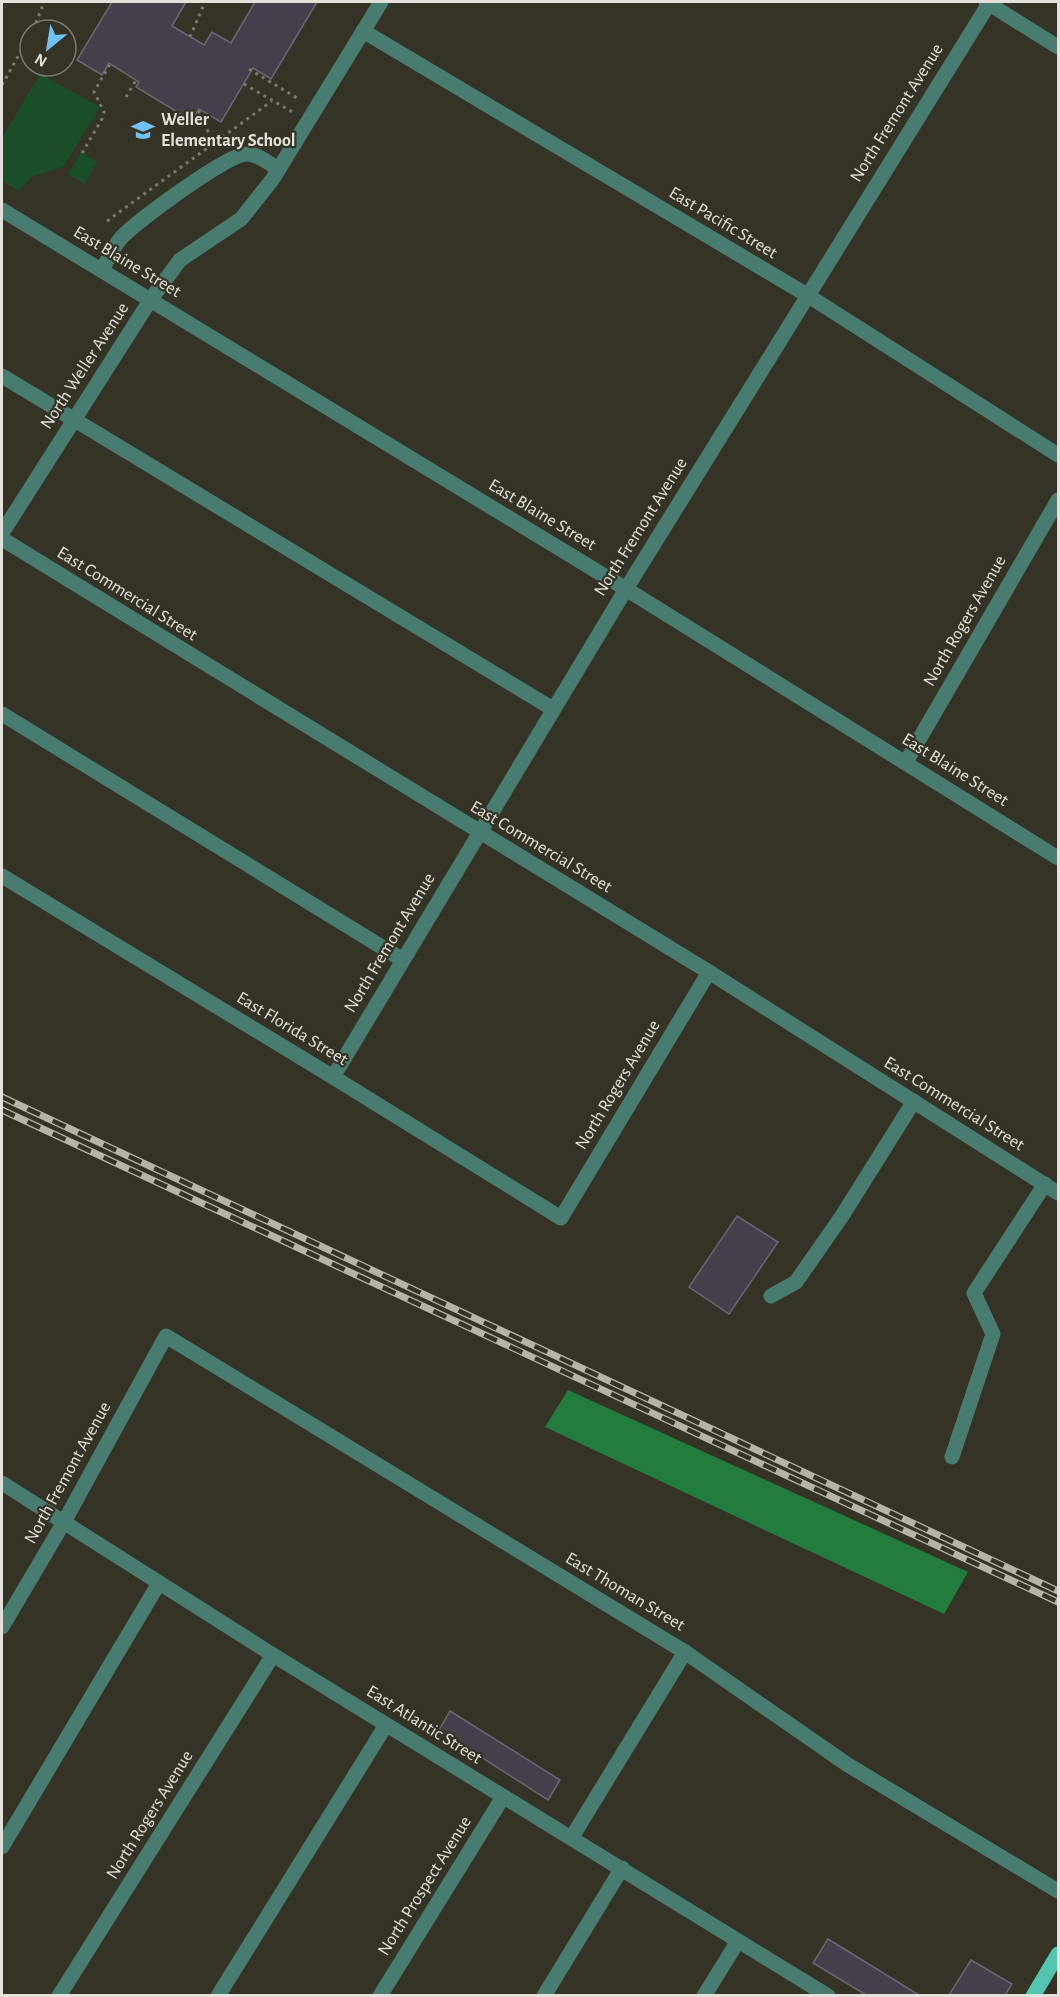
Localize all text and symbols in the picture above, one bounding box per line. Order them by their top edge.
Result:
north arrow [18,18,78,78]
street label: North Fremont Avenue [847,41,947,185]
text: N [32,50,50,70]
place label: Weller Elementary School [161,111,296,150]
school or university icon: Weller Elementary School [130,117,156,143]
street label: East Pacific Street [666,184,780,262]
street label: East Blaine Street [70,223,184,301]
street label: North Weller Avenue [38,300,132,432]
street label: North Fremont Avenue [591,455,691,599]
street label: East Blaine Street [485,476,599,554]
street label: East Commercial Street [54,544,201,645]
street label: North Rogers Avenue [920,553,1010,689]
street label: East Blaine Street [899,730,1012,810]
street label: East Commercial Street [467,798,615,897]
street label: North Fremont Avenue [341,870,439,1016]
street label: East Florida Street [233,989,351,1069]
street label: North Rogers Avenue [572,1017,664,1153]
street label: East Commercial Street [881,1054,1028,1155]
street label: North Fremont Avenue [22,1399,114,1547]
street label: East Thoman Street [562,1549,688,1635]
street label: East Atlantic Street [363,1682,485,1768]
street label: North Rogers Avenue [103,1748,197,1882]
street label: North Prospect Avenue [375,1813,475,1959]

